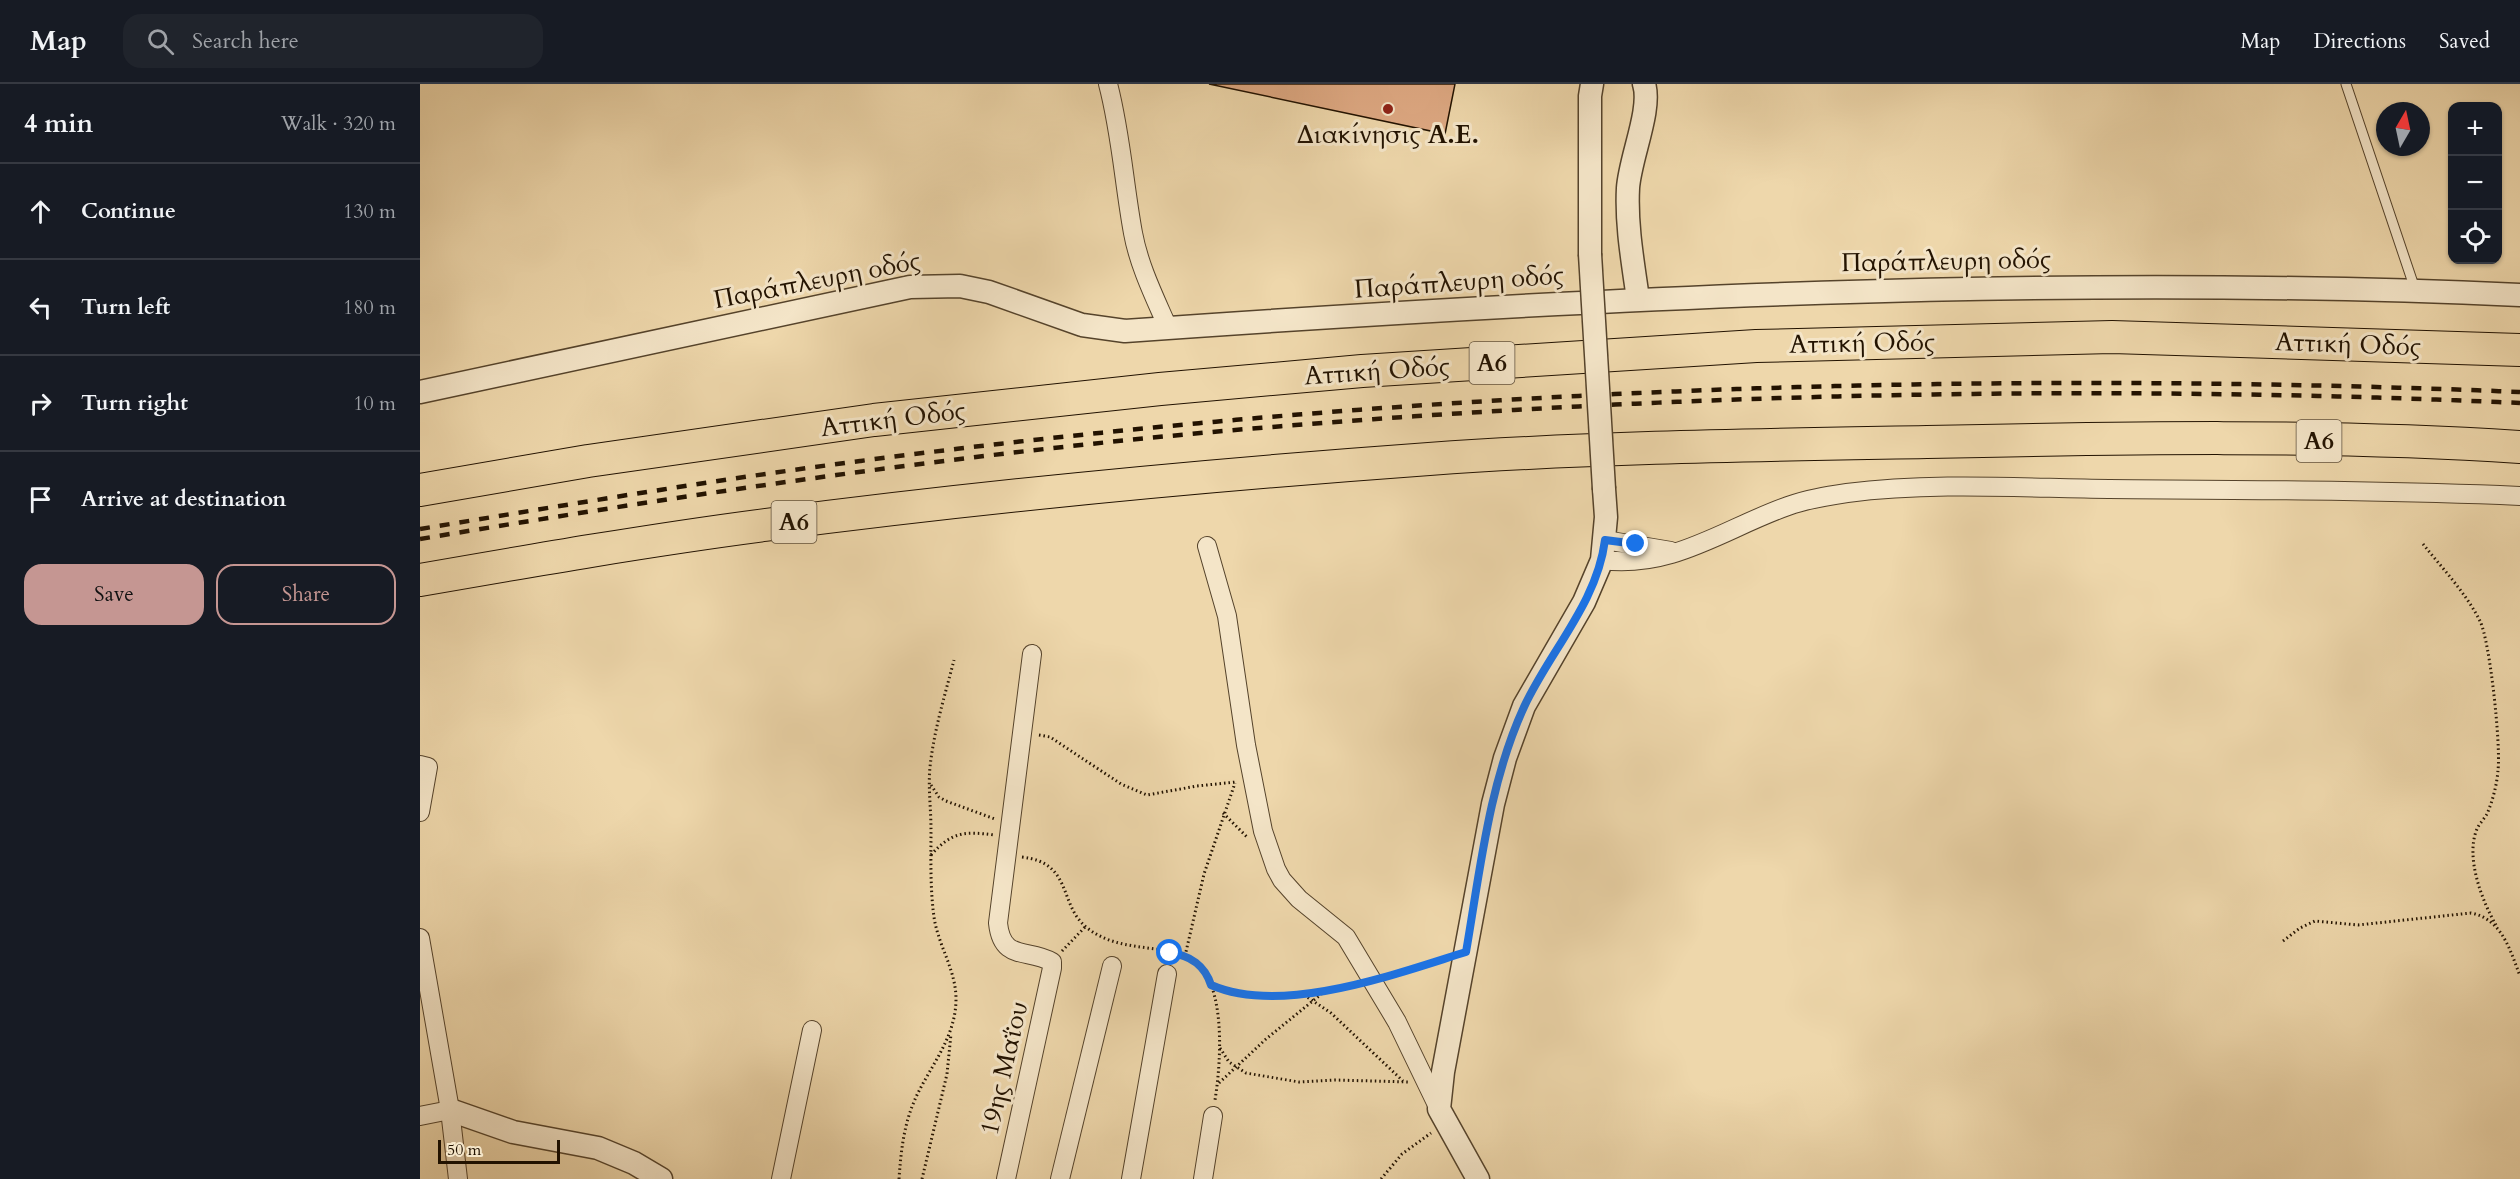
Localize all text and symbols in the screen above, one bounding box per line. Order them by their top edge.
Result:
search box [123,14,543,68]
text: Map [30,22,87,60]
icon: search [144,25,177,58]
text: Search here [192,26,299,56]
text: Map [2240,27,2280,56]
text: Directions [2313,27,2406,56]
text: Saved [2439,27,2490,56]
marker: Διακίνησις Α.Ε. [1381,102,1395,116]
north arrow [2376,102,2430,156]
map controls [2448,102,2502,264]
button: + [2448,102,2502,156]
text: 4 min [24,106,93,141]
text: Walk · 320 m [281,110,396,137]
place label: Διακίνησις Α.Ε. [1297,117,1479,152]
button: − [2448,156,2502,210]
icon: ahead [24,195,57,228]
text: Continue [81,196,176,226]
text: 130 m [343,198,396,225]
button: locate [2448,210,2502,264]
street label: Παράπλευρη οδός [1841,242,2051,280]
street label: Παράπλευρη οδός [711,243,923,317]
street label: Παράπλευρη οδός [1353,257,1565,307]
icon: left [24,291,57,324]
text: Turn left [81,292,170,322]
text: 180 m [343,294,396,321]
street label: Αττική Οδός [1789,324,1935,362]
street label: Αττική Οδός [2275,324,2421,364]
road number: Α6 [1470,342,1514,384]
street label: Αττική Οδός [1303,348,1451,394]
icon: right [24,387,57,420]
text: Turn right [81,388,188,418]
text: 10 m [353,390,396,417]
street label: Αττική Οδός [818,393,968,445]
road number: Α6 [2296,420,2342,462]
icon: arrive [24,483,57,516]
text: Arrive at destination [81,484,286,514]
road number: Α6 [772,501,817,543]
route end [1622,530,1648,556]
button: Save [24,564,204,625]
button: Share [216,564,396,625]
route start [1156,939,1182,965]
street label: 19ης Μαΐου [972,998,1036,1138]
scale bar [438,1137,560,1164]
text: 50 m [447,1139,481,1161]

